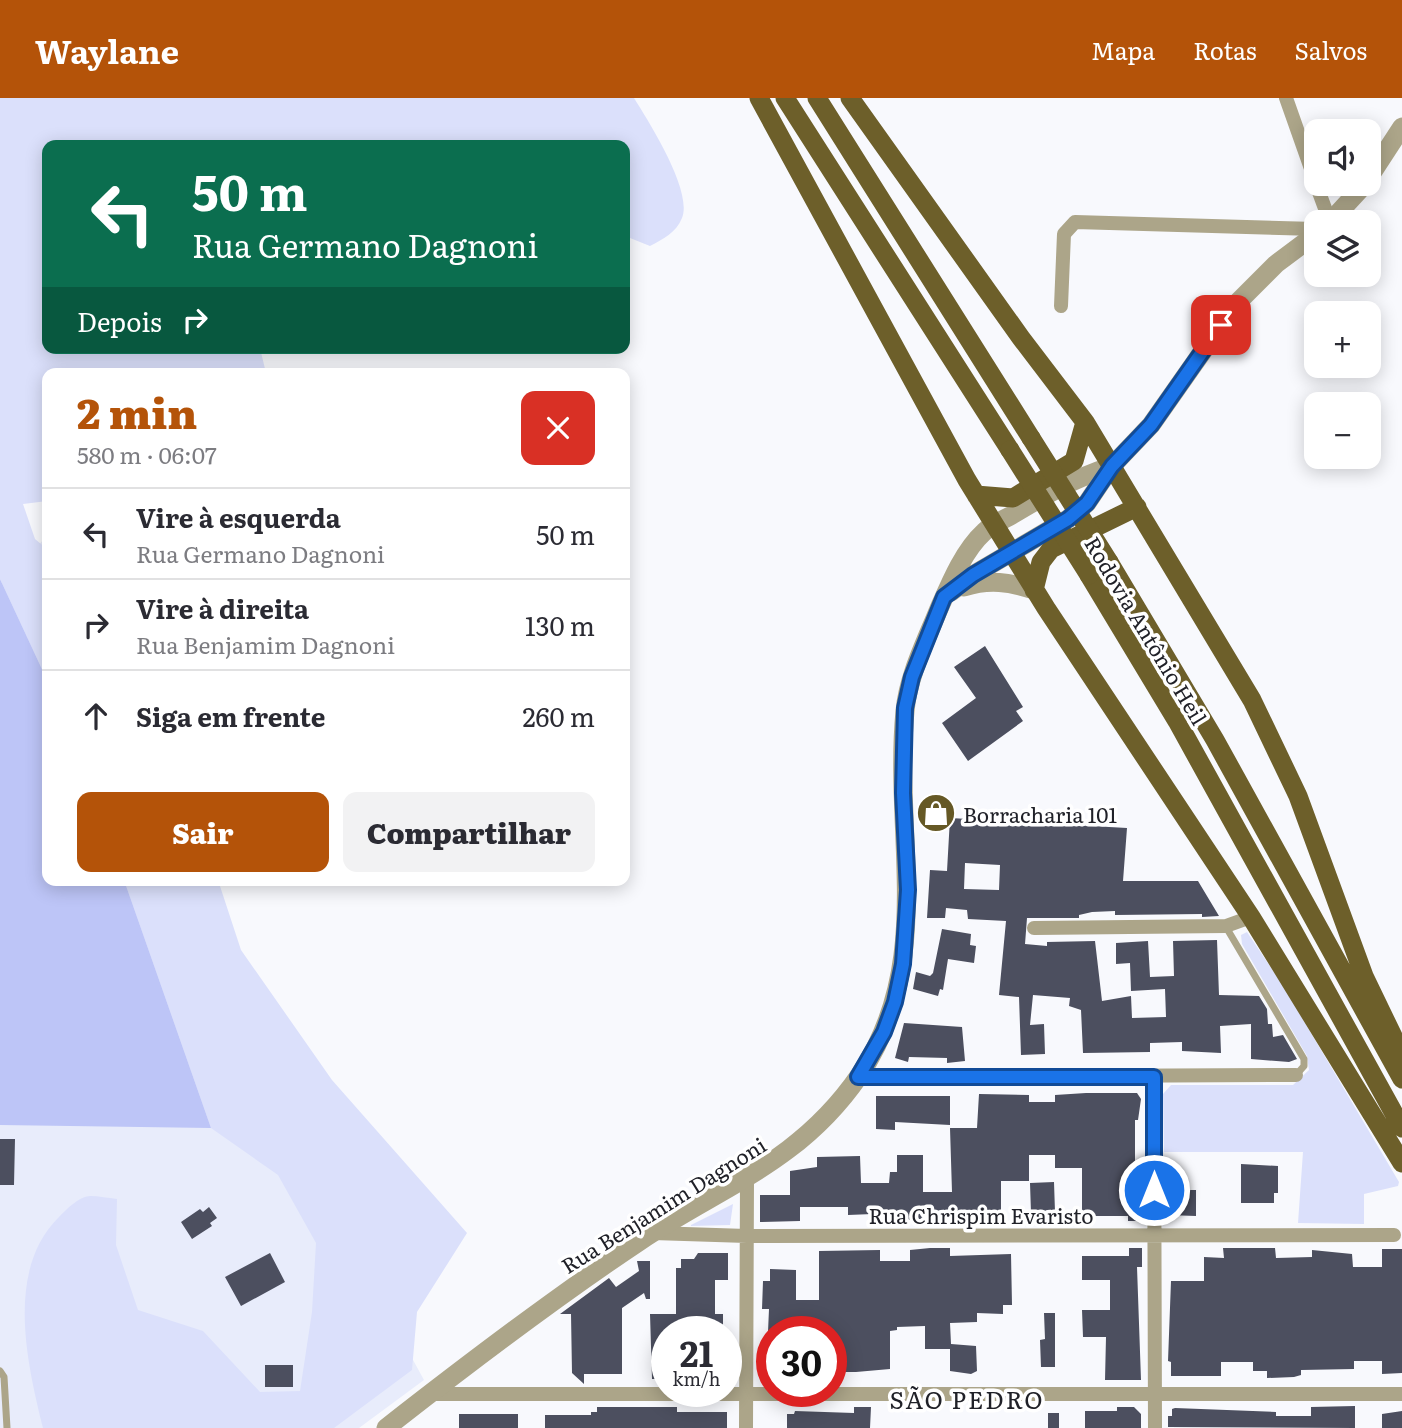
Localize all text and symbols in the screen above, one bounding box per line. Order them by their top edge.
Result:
text: Waylane [35,25,179,74]
text: Mapa [1091,32,1155,67]
text: Rotas [1193,32,1257,67]
text: Salvos [1295,32,1367,67]
map controls [1304,119,1381,469]
button: sound [1304,119,1381,196]
text: 50 m [192,153,308,226]
icon: left [77,168,168,259]
button: layers [1304,210,1381,287]
text: Rua Germano Dagnoni [192,220,538,268]
pin [1191,295,1251,355]
text: Depois [77,301,162,340]
icon: right [176,301,214,339]
button: + [1304,301,1381,378]
icon: arrive [1202,306,1240,344]
text: 2 min [77,380,197,442]
button: close [521,391,595,465]
button: − [1304,392,1381,469]
text: 580 m · 06:07 [77,437,217,471]
text: Vire à esquerda [136,497,341,536]
text: 50 m [536,514,595,553]
icon: left [77,515,115,553]
street label: Rodovia Antônio Heil [1078,530,1216,730]
text: Rua Germano Dagnoni [136,536,385,570]
text: Vire à direita [136,588,309,627]
text: 130 m [525,605,595,644]
icon: right [77,606,115,644]
text: Rua Benjamim Dagnoni [136,627,395,661]
text: Siga em frente [136,696,325,735]
text: 260 m [522,696,595,735]
icon: ahead [77,697,115,735]
button: Sair [77,792,329,872]
button: Compartilhar [343,792,595,872]
shop icon: Borracharia 101 [915,792,957,834]
place label: Borracharia 101 [963,798,1117,829]
street label: Rua Benjamim Dagnoni [555,1128,771,1280]
position arrow [1117,1153,1191,1227]
street label: Rua Chrispim Evaristo [868,1199,1094,1230]
speed limit sign: 30 [756,1316,847,1407]
text: 21 [680,1326,713,1378]
text: km/h [673,1365,720,1392]
district label: SÃO PEDRO [890,1381,1044,1416]

